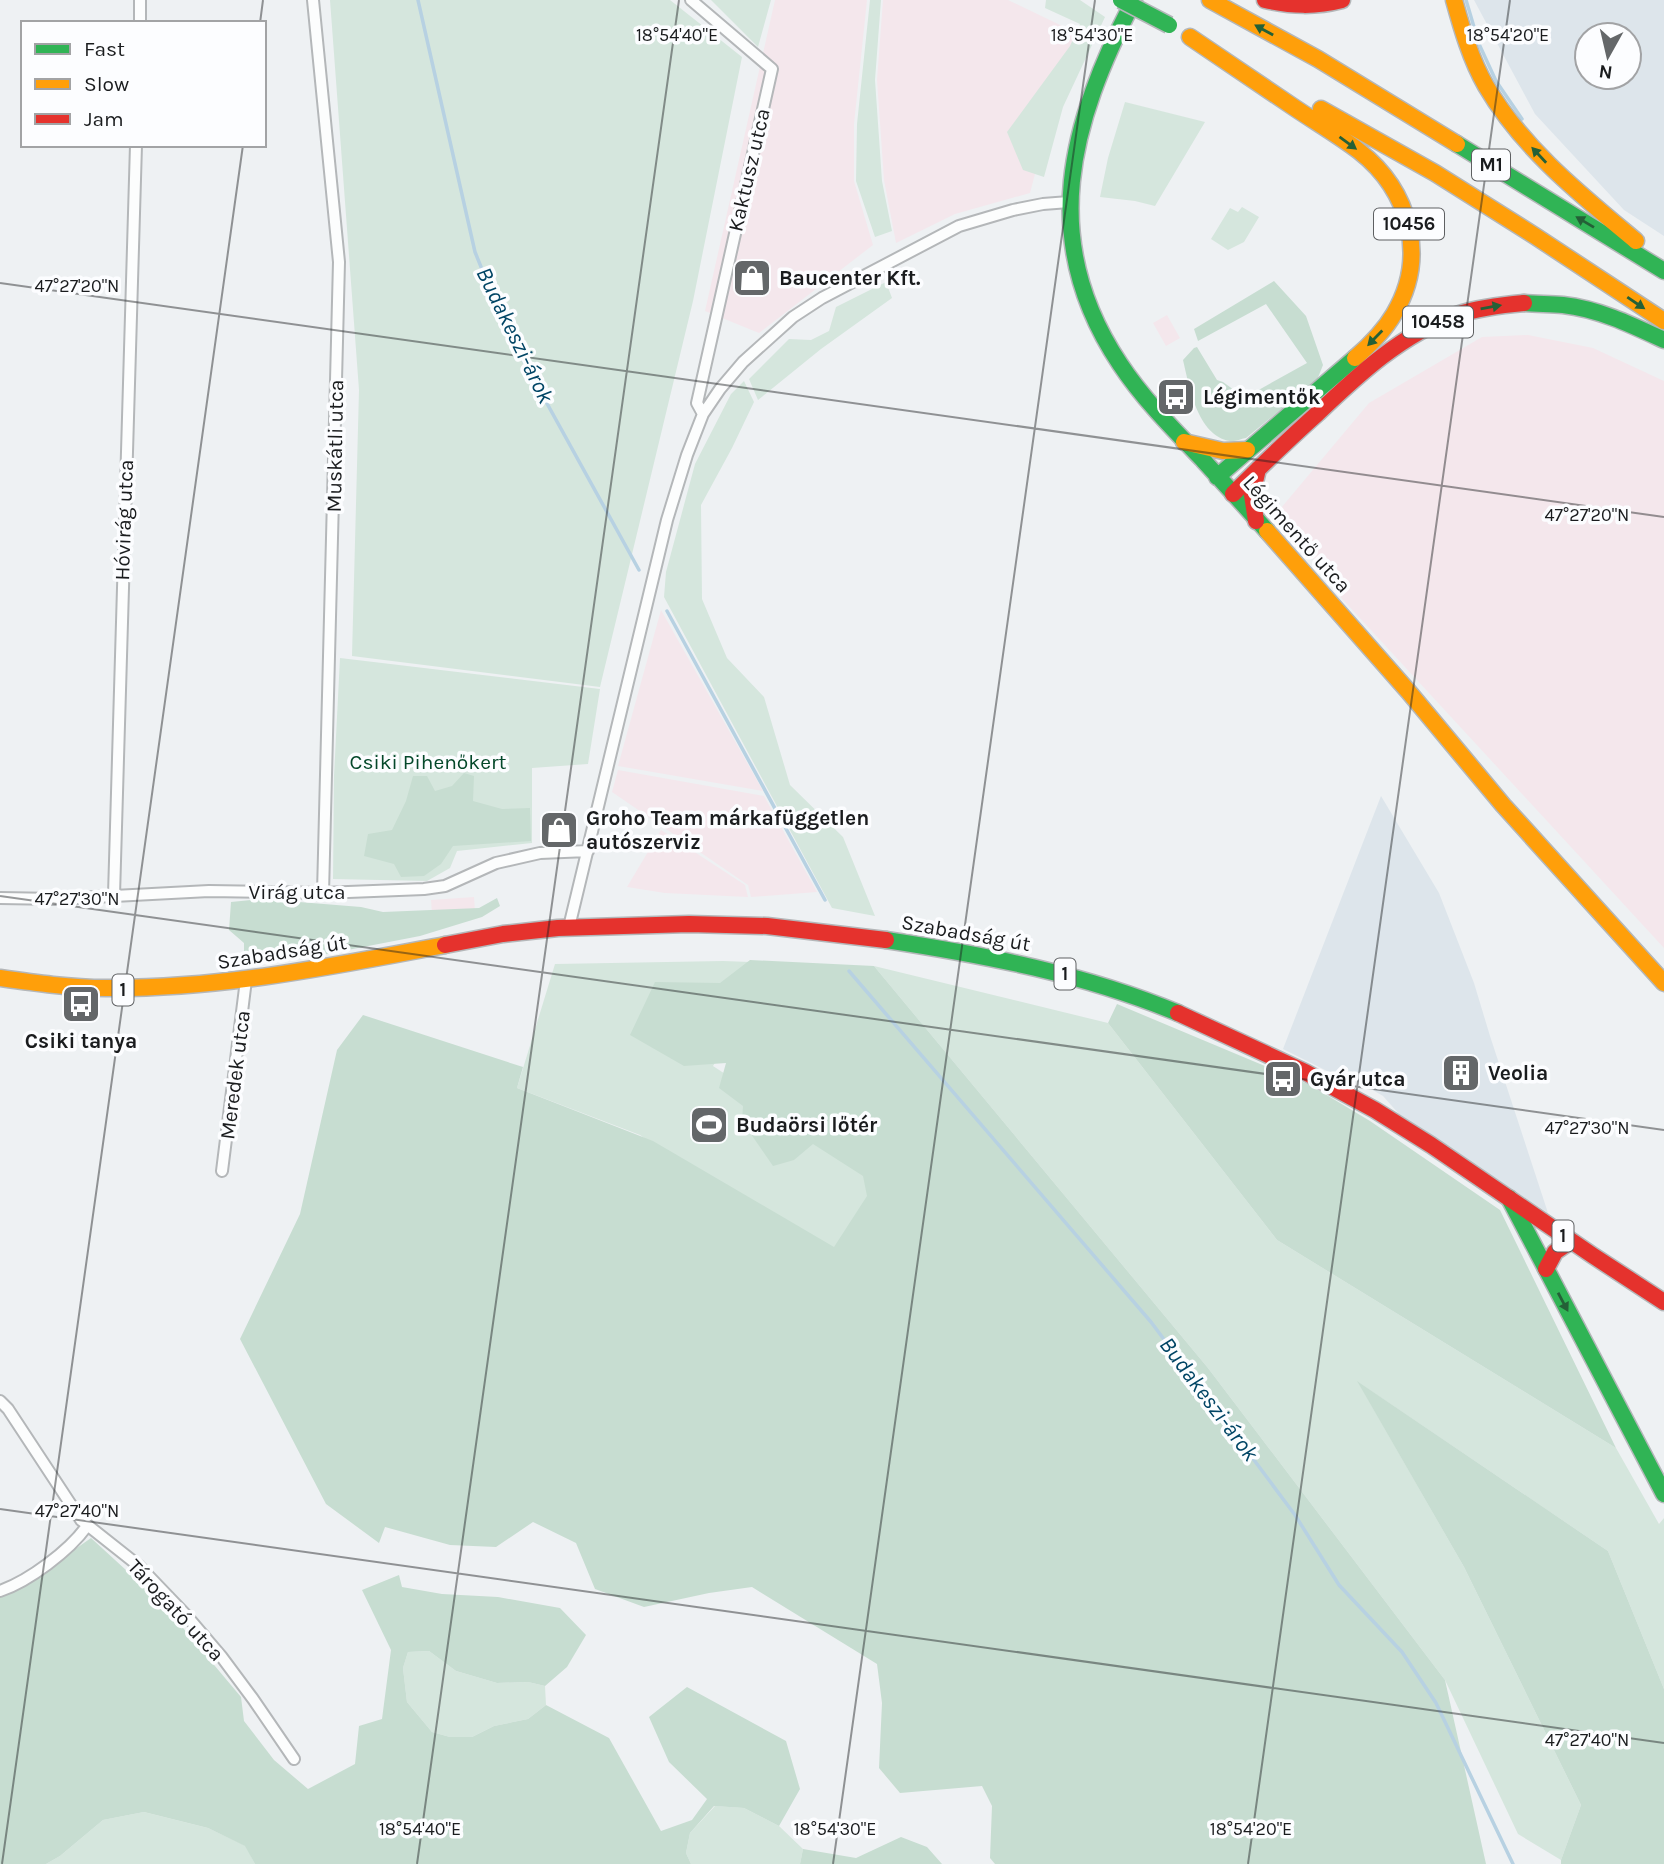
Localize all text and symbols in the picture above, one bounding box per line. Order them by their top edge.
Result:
legend [21,21,266,147]
north arrow [1573,21,1643,91]
text: 18°54'40"E [636,24,718,46]
text: 18°54'30"E [1051,24,1133,46]
one-way arrow [1254,24,1273,36]
text: 18°54'20"E [1467,24,1549,46]
text: Fast [84,37,125,61]
text: N [1597,60,1614,84]
text: Slow [84,72,129,96]
street label: Kaktusz utca [723,106,775,234]
text: Jam [84,107,124,131]
one-way arrow [1339,136,1357,150]
one-way arrow [1532,147,1548,164]
road number: M1 [1472,150,1510,181]
road number: 10456 [1374,208,1444,240]
one-way arrow [1575,216,1594,229]
shop icon: Baucenter Kft. [731,257,773,299]
water label: Budakeszi-árok [470,262,560,408]
place label: Baucenter Kft. [779,266,921,290]
text: 47°27'20"N [35,275,119,297]
one-way arrow [1627,296,1646,309]
one-way arrow [1480,301,1502,312]
road number: 10458 [1403,306,1473,338]
one-way arrow [1367,329,1383,346]
bus stop icon: Légimentők [1155,376,1197,418]
street label: Muskátli utca [322,379,348,513]
place label: Légimentők [1203,385,1321,409]
street label: Hóvirág utca [110,459,138,581]
street label: Légimentő utca [1238,471,1356,597]
text: 47°27'20"N [1545,504,1629,526]
park label: Csiki Pihenőkert [350,750,507,774]
place label: Groho Team márkafüggetlen autószerviz [586,806,869,854]
shop icon: Groho Team márkafüggetlen autószerviz [538,809,580,851]
street label: Virág utca [248,880,346,904]
text: 47°27'30"N [34,888,120,910]
street label: Szabadság út [900,910,1033,956]
street label: Szabadság út [216,930,349,974]
road number: 1 [1054,958,1076,990]
road number: 1 [113,974,134,1006]
bus stop icon: Csiki tanya [60,983,102,1025]
street label: Meredek utca [215,1009,255,1141]
place label: Csiki tanya [25,1029,137,1053]
building icon: Veolia [1440,1052,1482,1094]
bus stop icon: Gyár utca [1262,1058,1304,1100]
place label: Veolia [1488,1061,1548,1085]
place label: Gyár utca [1310,1067,1406,1091]
sports icon: Budaörsi lőtér [688,1104,730,1146]
place label: Budaörsi lőtér [736,1113,878,1137]
text: 47°27'30"N [1544,1117,1630,1139]
road number: 1 [1552,1220,1574,1252]
one-way arrow [1557,1292,1568,1312]
water label: Budakeszi-árok [1154,1332,1265,1467]
text: 47°27'40"N [35,1500,119,1522]
street label: Tárogató utca [123,1554,229,1666]
text: 47°27'40"N [1545,1729,1629,1751]
text: 18°54'40"E [379,1818,461,1840]
text: 18°54'30"E [794,1818,876,1840]
text: 18°54'20"E [1210,1818,1292,1840]

